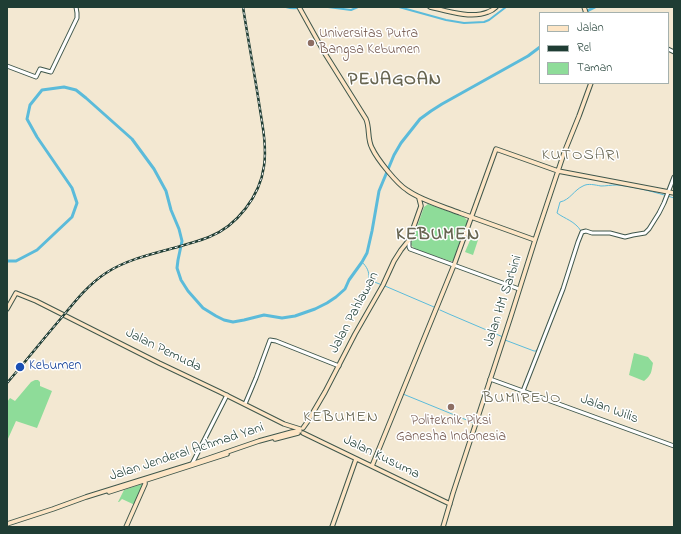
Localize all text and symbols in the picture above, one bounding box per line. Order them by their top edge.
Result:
legend [539,12,669,84]
text: Jalan [577,19,604,37]
place label: Universitas Putra Bangsa Kebumen [319,27,420,60]
marker: Universitas Putra Bangsa Kebumen [306,38,316,48]
text: Rel [577,39,591,57]
text: Taman [577,59,612,77]
district label: PEJAGOAN [348,70,442,92]
district label: KUTOSARI [542,146,620,166]
district label: KEBUMEN [396,225,480,247]
street label: Jalan HM Sarbini [481,253,527,349]
street label: Jalan Pahlawan [327,269,383,357]
street label: Jalan Pemuda [122,325,204,377]
place label: Kebumen [29,359,81,375]
marker: Kebumen [14,361,26,373]
district label: BUMIREJO [482,389,562,409]
street label: Jalan Wilis [578,392,640,428]
marker: Politeknik Piksi Ganesha Indonesia [446,402,456,412]
district label: KEBUMEN [303,408,379,428]
place label: Politeknik Piksi Ganesha Indonesia [396,414,506,446]
street label: Jalan Jenderal Achmad Yani [108,420,266,486]
street label: Jalan Kusuma [340,432,422,484]

